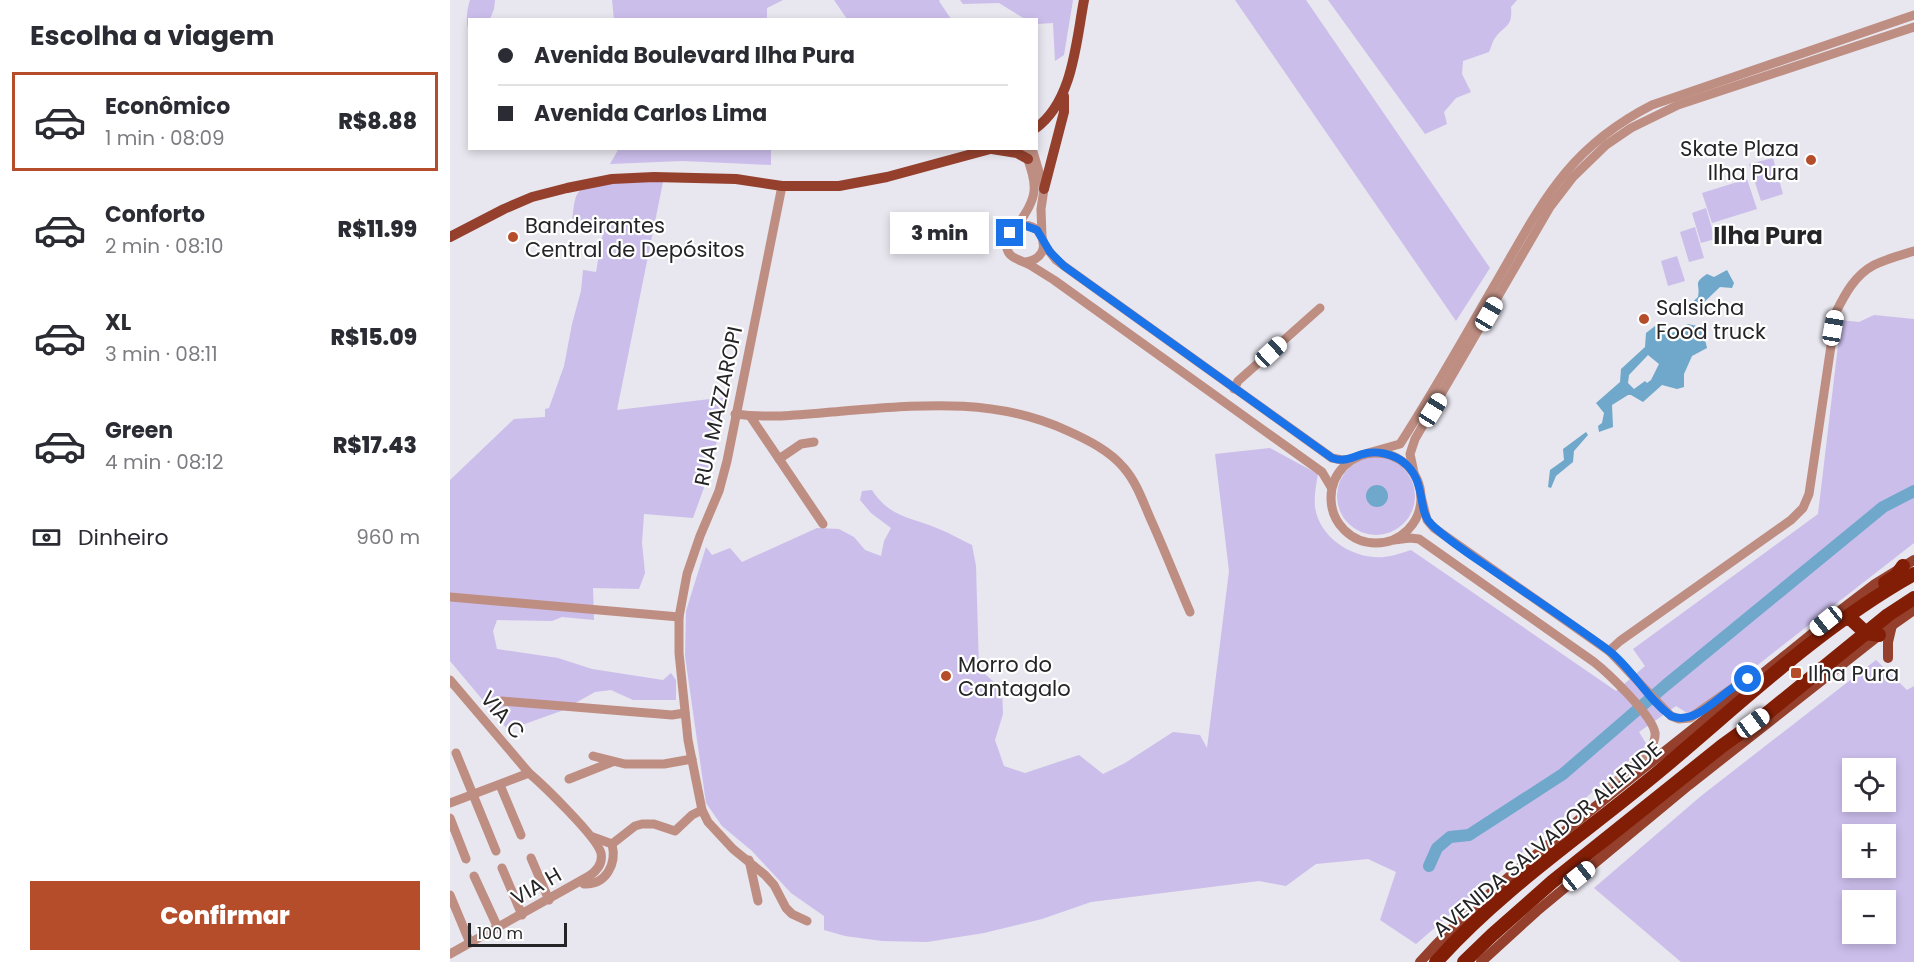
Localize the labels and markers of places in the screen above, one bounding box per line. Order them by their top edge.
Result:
place label: Skate Plaza Ilha Pura [1680,134,1799,187]
marker: Skate Plaza Ilha Pura [1804,153,1818,167]
place label: Bandeirantes Central de Depósitos [525,211,745,264]
marker: Bandeirantes Central de Depósitos [506,230,520,244]
place label: Salsicha Food truck [1656,293,1766,346]
marker: Salsicha Food truck [1637,312,1651,326]
place label: Morro do Cantagalo [958,650,1071,703]
place label: Ilha Pura [1808,659,1899,688]
marker: Ilha Pura [1789,666,1803,680]
marker: Morro do Cantagalo [939,669,953,683]

